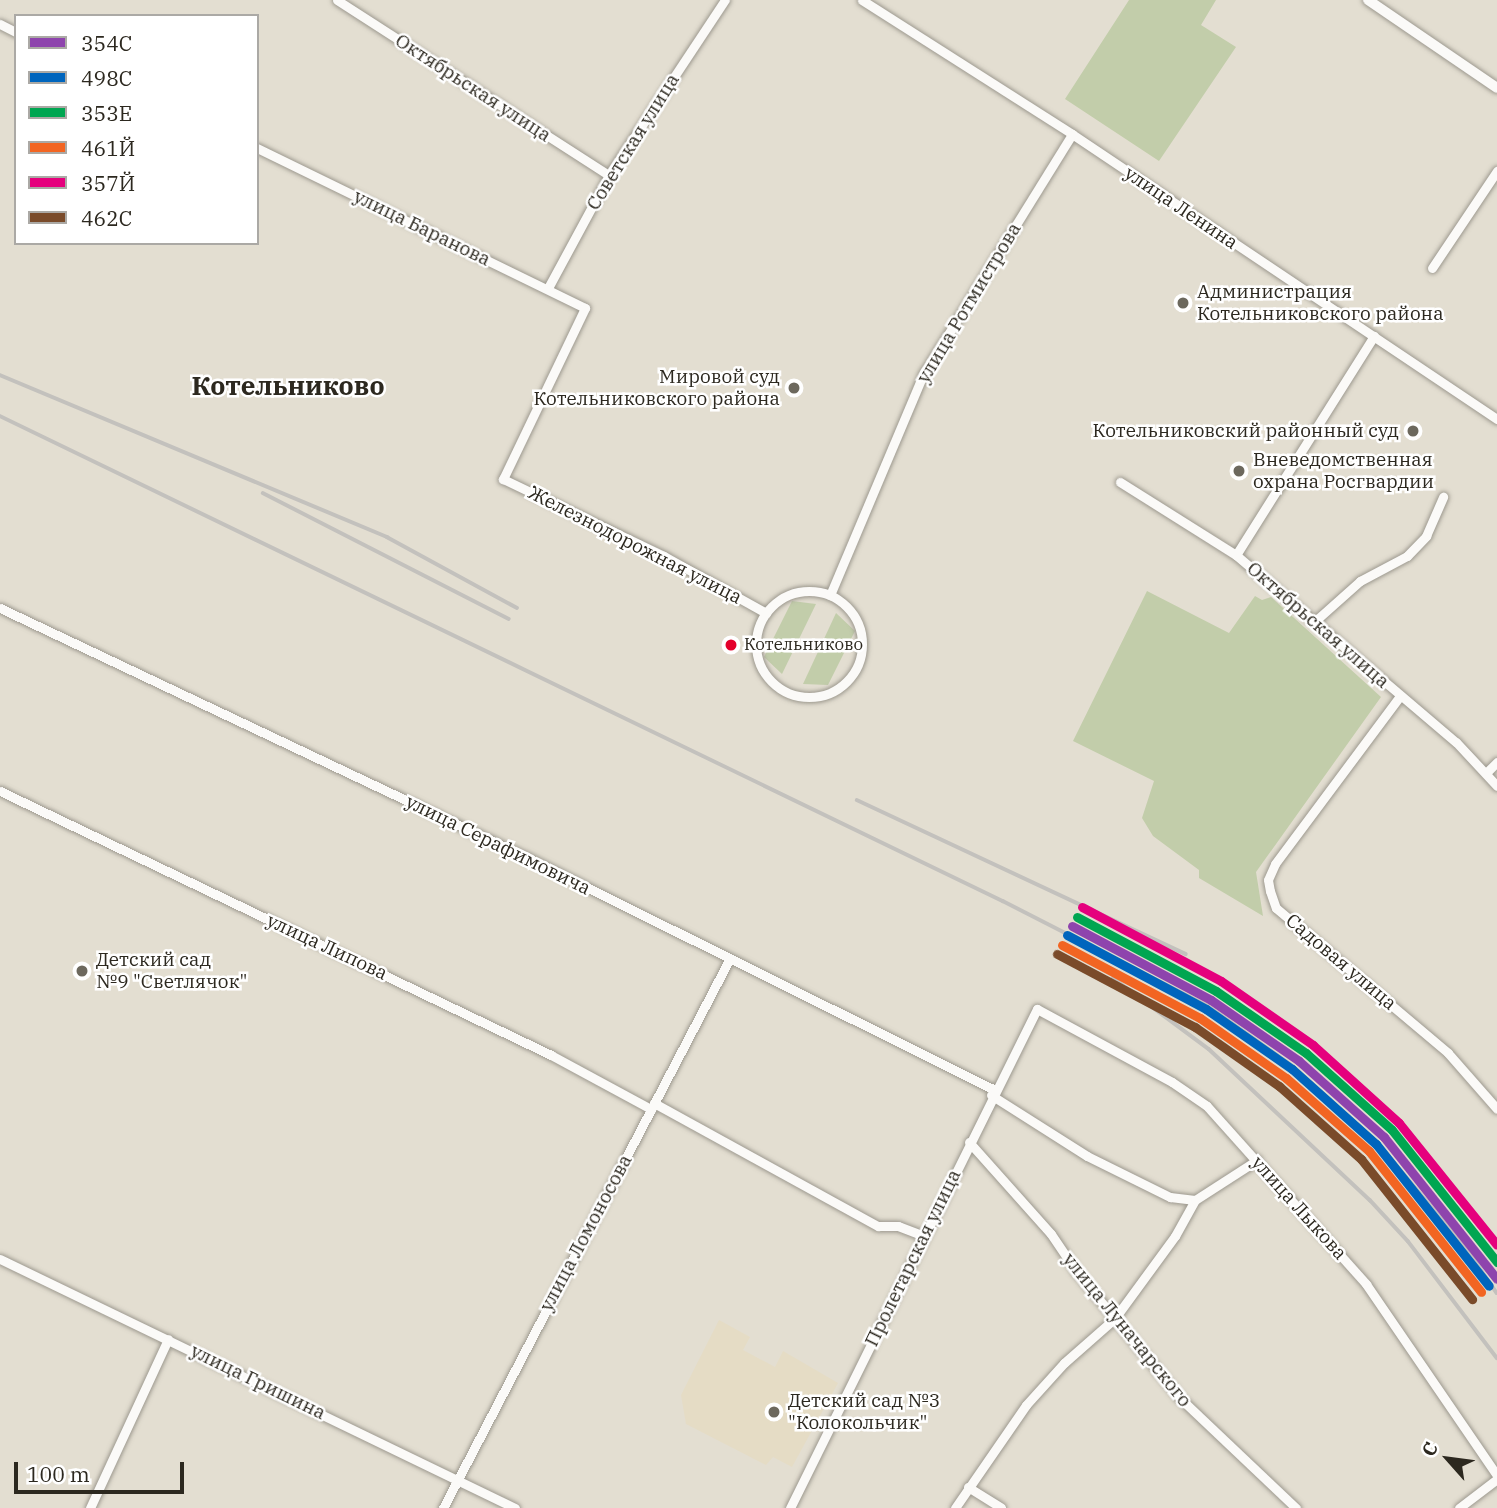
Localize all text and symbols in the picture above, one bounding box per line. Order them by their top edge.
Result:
legend [14,14,259,245]
text: 354С [81,29,132,57]
street label: Октябрьская улица [391,29,555,147]
text: 498С [81,64,132,92]
street label: Советская улица [582,70,684,214]
text: 353Е [81,99,132,127]
text: 461Й [81,134,135,162]
street label: улица Ленина [1120,162,1242,254]
text: 357Й [81,169,135,197]
street label: улица Баранова [350,185,494,271]
text: 462С [81,204,132,232]
street label: улица Ротмистрова [912,219,1026,387]
place label: Администрация Котельниковского района [1197,281,1444,325]
marker: Администрация Котельниковского района [1175,295,1191,311]
place label: Мировой суд Котельниковского района [533,366,780,410]
district label: Котельниково [191,370,385,402]
marker: Мировой суд Котельниковского района [786,380,802,396]
place label: Котельниковский районный суд [1093,420,1399,442]
marker: Котельниковский районный суд [1405,423,1421,439]
place label: Вневедомственная охрана Росгвардии [1253,449,1434,493]
marker: Вневедомственная охрана Росгвардии [1231,463,1247,479]
street label: Железнодорожная улица [524,481,746,609]
street label: Октябрьская улица [1242,557,1394,693]
place label: Котельниково [744,635,863,655]
marker: Котельниково [724,638,738,652]
street label: улица Серафимовича [402,790,594,900]
street label: улица Липова [263,909,391,985]
street label: Садовая улица [1281,909,1401,1015]
place label: Детский сад №9 "Светлячок" [96,949,247,993]
marker: Детский сад №9 "Светлячок" [74,963,90,979]
street label: улица Ломоносова [535,1151,637,1315]
street label: улица Лыкова [1247,1151,1351,1265]
street label: Пролетарская улица [860,1166,966,1350]
street label: улица Луначарского [1058,1248,1196,1412]
street label: улица Гришина [187,1339,329,1425]
place label: Детский сад №3 "Колокольчик" [788,1390,940,1434]
marker: Детский сад №3 "Колокольчик" [766,1404,782,1420]
north arrow [1413,1424,1483,1494]
text: С [1416,1438,1443,1460]
scale bar [18,1448,187,1492]
text: 100 m [27,1460,90,1488]

